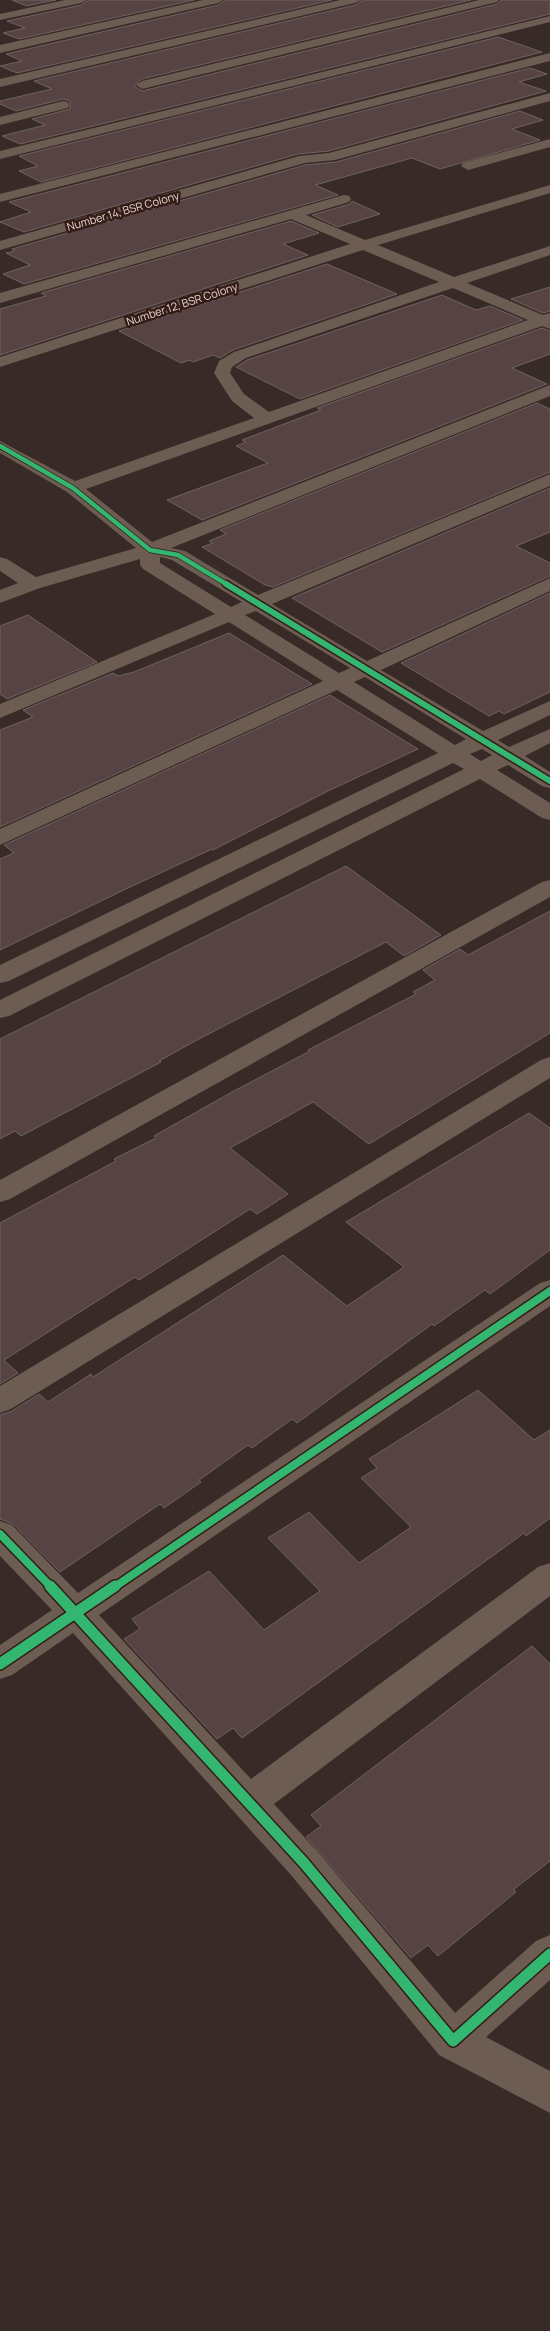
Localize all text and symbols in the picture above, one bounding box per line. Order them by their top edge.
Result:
street label: Number 14, BSR Colony [65,187,181,234]
street label: Number 12, BSR Colony [124,278,240,329]

